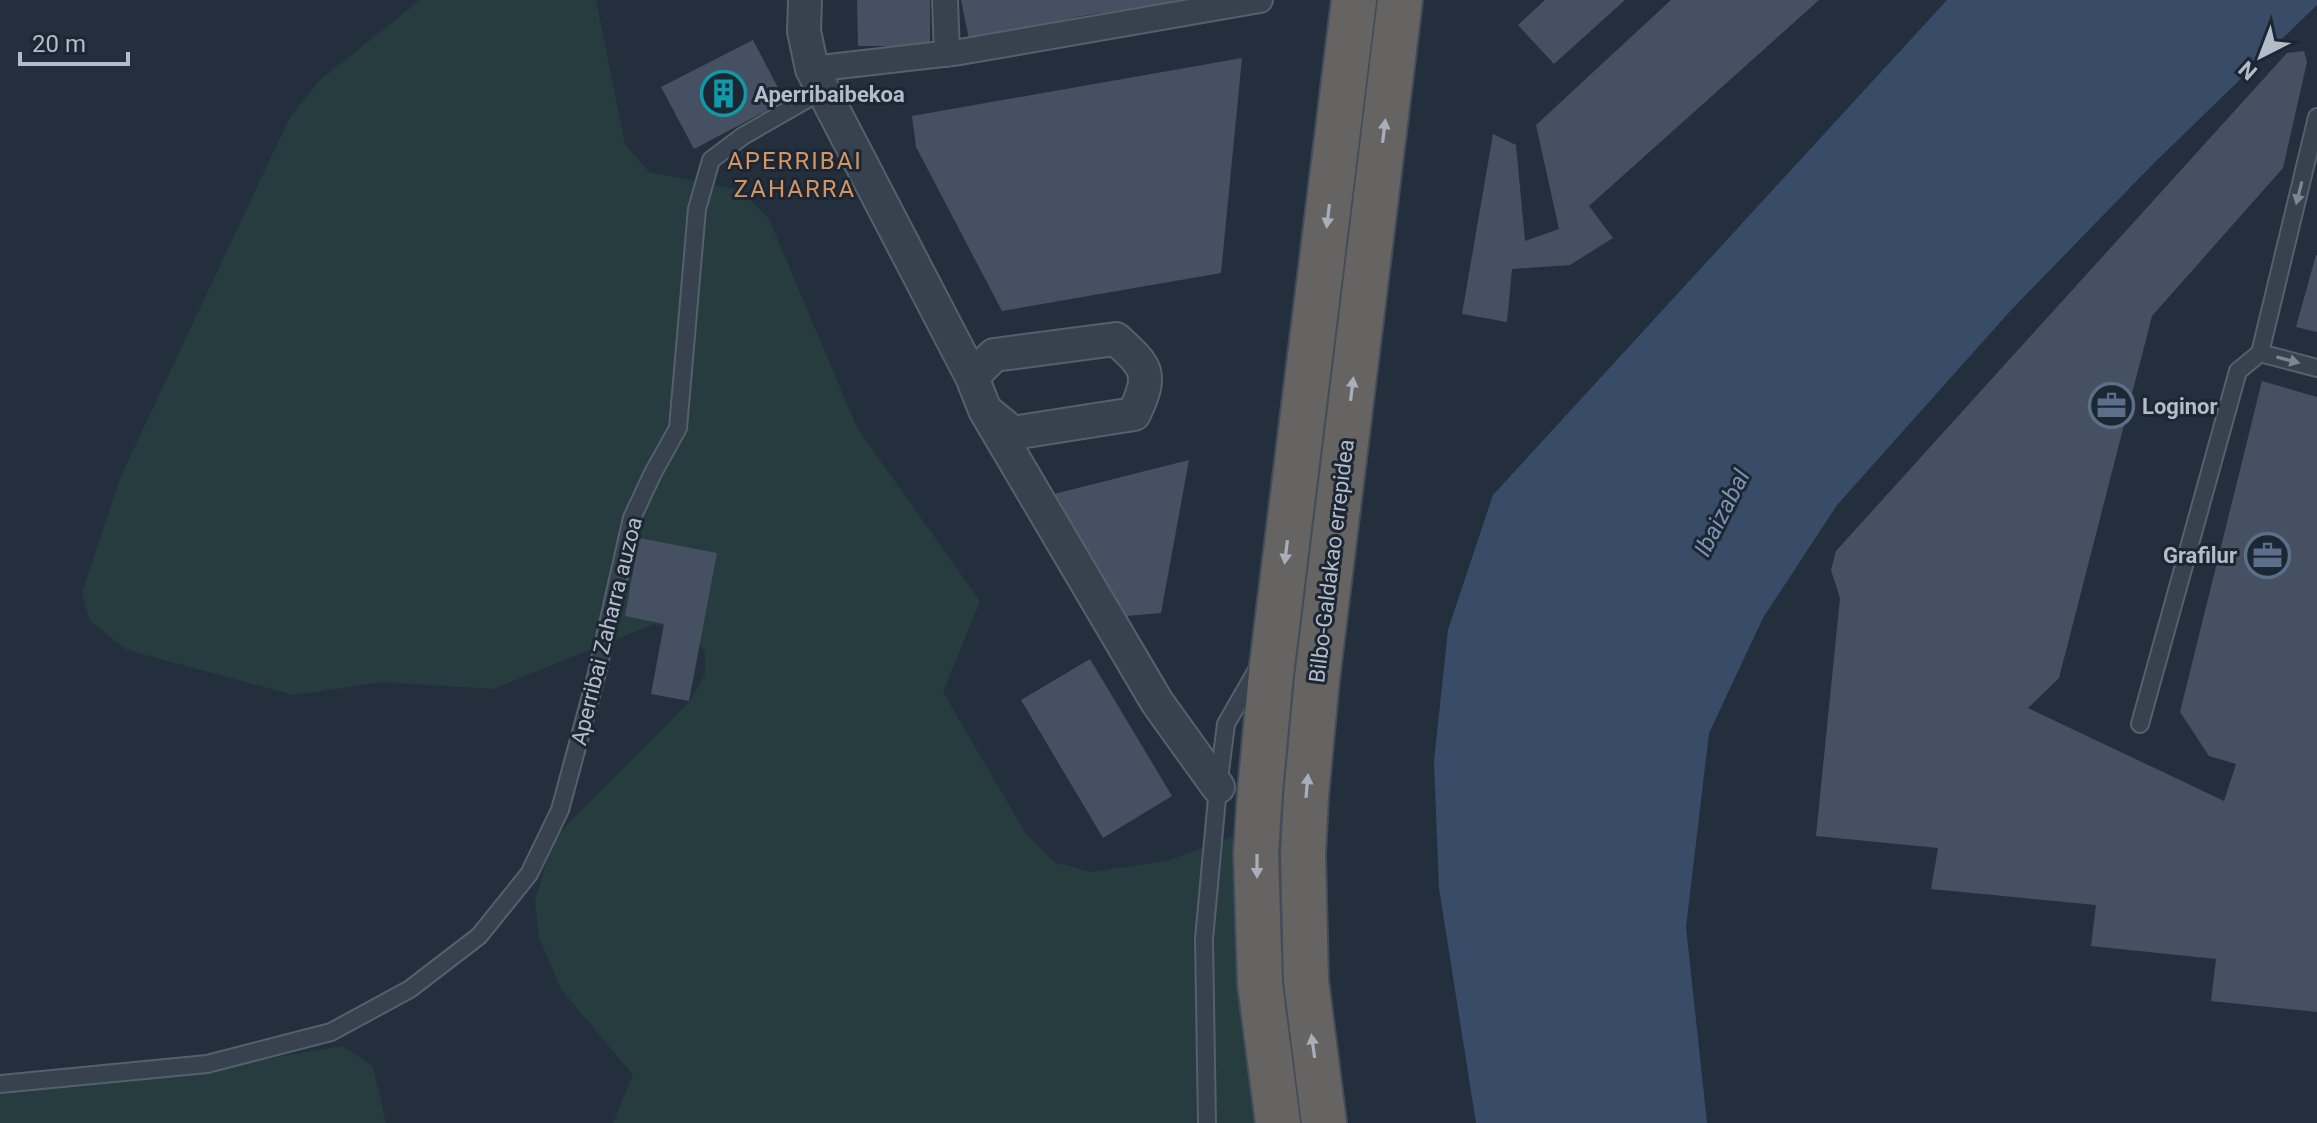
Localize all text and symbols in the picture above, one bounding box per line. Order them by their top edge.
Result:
scale bar [20,16,128,66]
north arrow [2221,16,2301,96]
text: 20 m [32,30,86,58]
text: N [2234,56,2262,85]
building icon: Aperribaibekoa [699,70,747,118]
place label: Aperribaibekoa [754,82,905,107]
one-way arrow [1378,118,1391,143]
district label: APERRIBAI ZAHARRA [727,147,863,203]
one-way arrow [2292,181,2304,206]
one-way arrow [1321,204,1334,229]
one-way arrow [2276,355,2301,367]
one-way arrow [1346,376,1359,401]
office icon: Loginor [2087,382,2135,430]
place label: Loginor [2142,394,2218,419]
street label: Bilbo-Galdakao errepidea [1304,438,1359,684]
water label: Ibaizabal [1688,465,1756,561]
street label: Aperribai Zaharra auzoa [566,514,647,748]
office icon: Grafilur [2244,531,2292,579]
one-way arrow [1279,540,1292,565]
place label: Grafilur [2163,543,2237,568]
one-way arrow [1301,773,1314,798]
one-way arrow [1251,854,1263,879]
one-way arrow [1306,1033,1319,1058]

